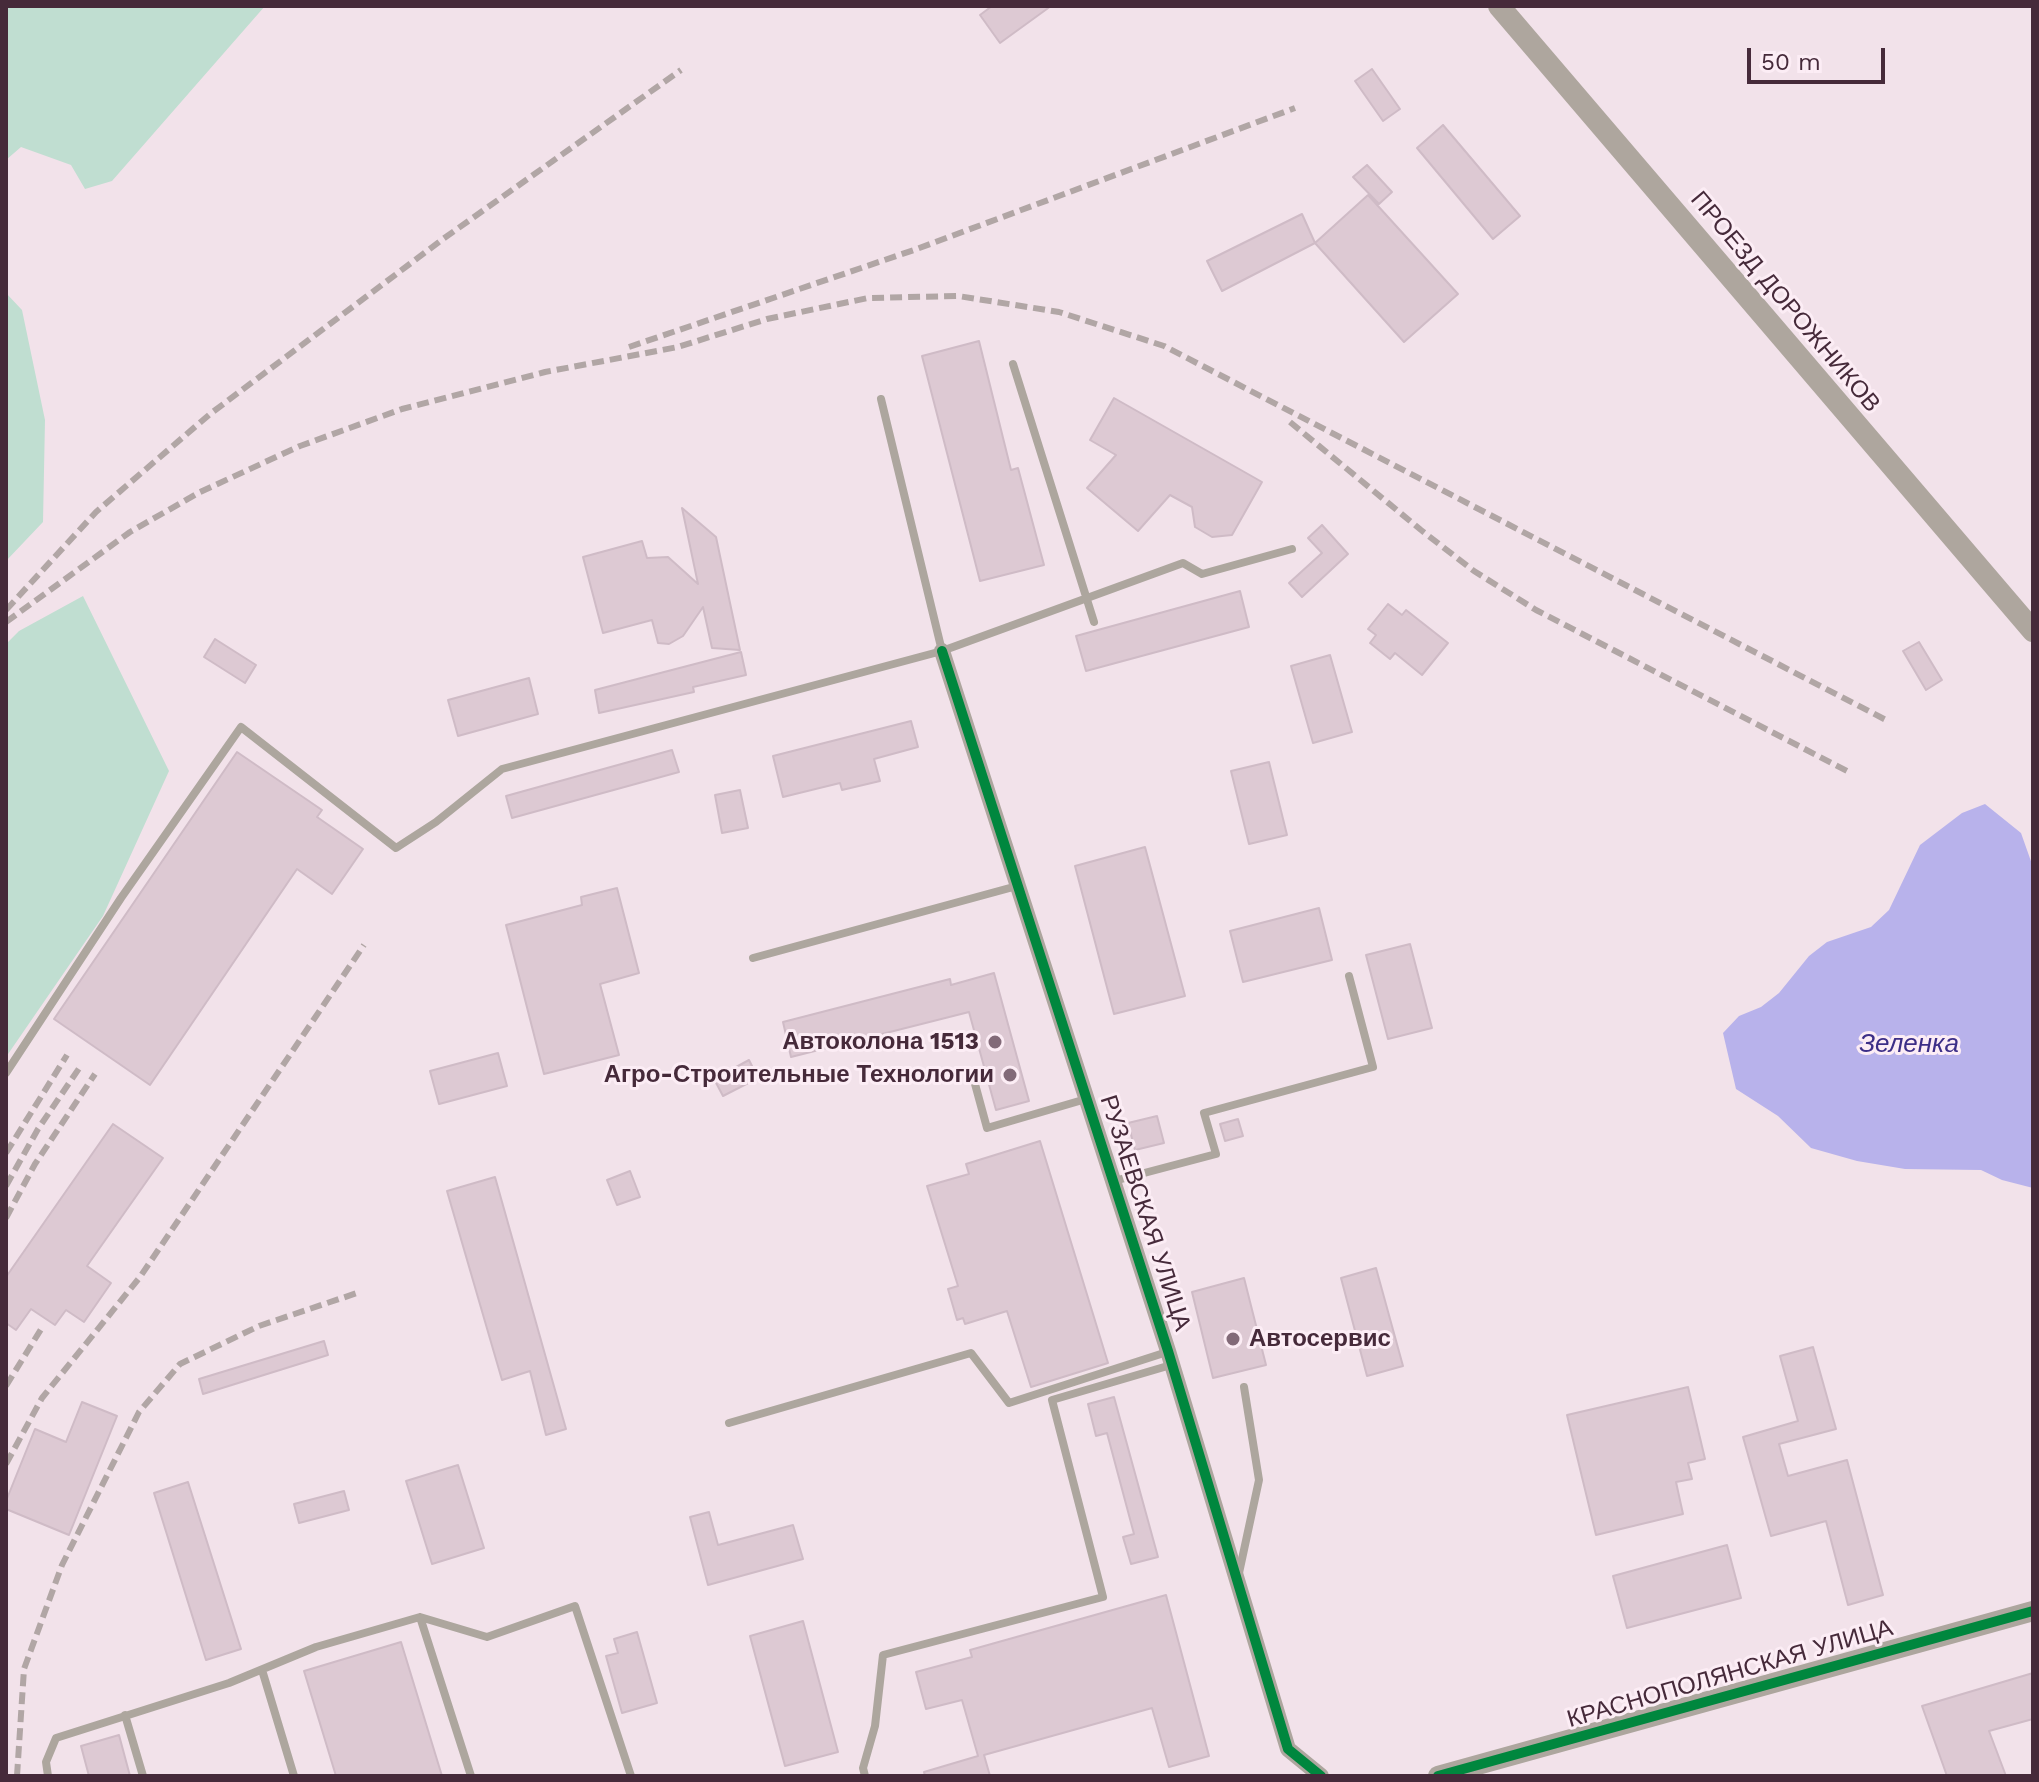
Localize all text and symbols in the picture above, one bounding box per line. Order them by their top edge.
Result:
scale bar [1751,32,1889,82]
text: 50 m [1761,48,1821,76]
street label: ПРОЕЗД ДОРОЖНИКОВ [1684,186,1886,418]
place label: Автоколона 1513 [782,1028,979,1056]
water label: Зеленка [1859,1028,1959,1060]
marker: Автоколона 1513 [986,1033,1004,1051]
place label: Агро-Строительные Технологии [604,1061,994,1089]
marker: Агро-Строительные Технологии [1001,1066,1019,1084]
street label: РУЗАЕВСКАЯ УЛИЦА [1093,1092,1197,1334]
place label: Автосервис [1249,1325,1391,1353]
marker: Автосервис [1224,1330,1242,1348]
street label: КРАСНОПОЛЯНСКАЯ УЛИЦА [1564,1614,1896,1734]

